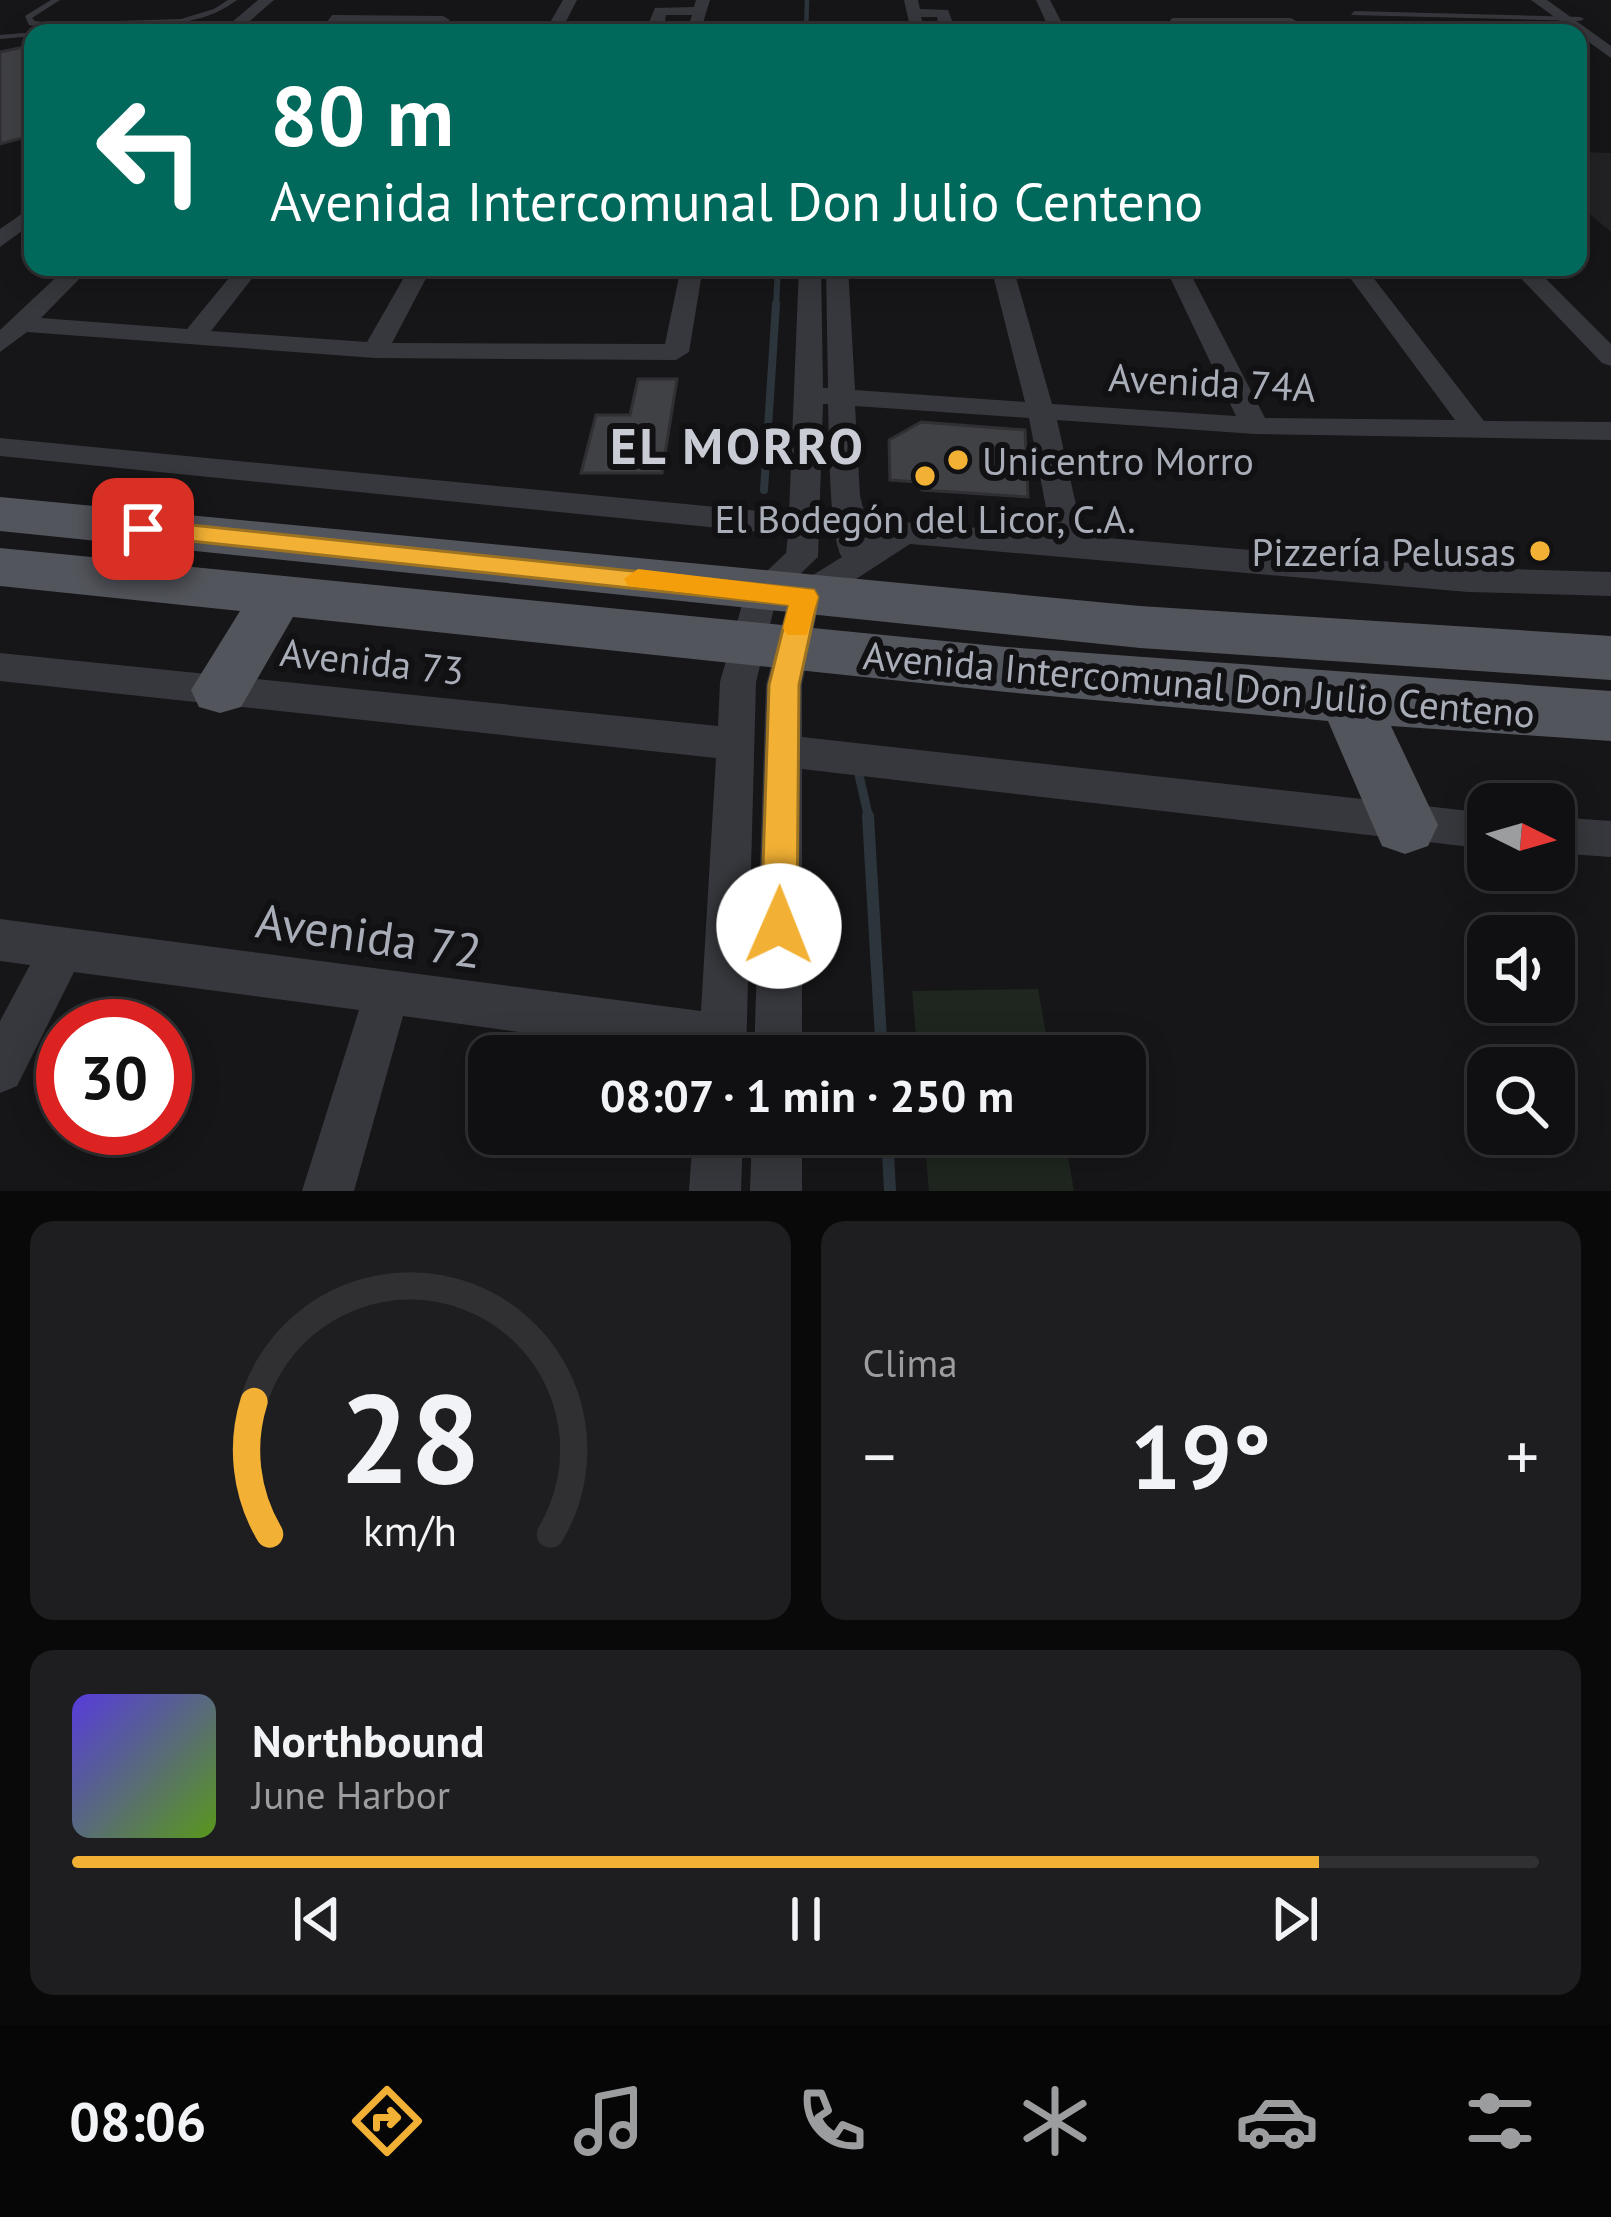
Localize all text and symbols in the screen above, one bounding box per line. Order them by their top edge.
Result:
text: 80 m [270,60,454,169]
icon: left [72,72,228,228]
text: Avenida Intercomunal Don Julio Centeno [270,166,1203,236]
street label: Avenida 74A [1107,351,1317,413]
district label: EL MORRO [610,412,866,478]
place label: Unicentro Morro [982,435,1254,486]
marker: Unicentro Morro [945,447,971,473]
marker: El Bodegón del Licor, C.A. [912,463,938,489]
pin [92,478,194,580]
place label: El Bodegón del Licor, C.A. [714,493,1136,544]
icon: arrive [110,496,176,562]
place label: Pizzería Pelusas [1251,526,1516,577]
marker: Pizzería Pelusas [1527,538,1553,564]
street label: Avenida 73 [278,626,466,696]
street label: Avenida Intercomunal Don Julio Centeno [861,629,1537,739]
north arrow [1467,783,1575,891]
map controls [1467,783,1575,1155]
position arrow [716,863,842,989]
street label: Avenida 72 [252,888,486,982]
button: sound [1467,915,1575,1023]
speed limit sign: 30 [36,999,192,1155]
button: search [1467,1047,1575,1155]
text: 08:07 · 1 min · 250 m [600,1066,1014,1124]
text: Clima [863,1337,958,1388]
text: 28 [339,1356,481,1517]
text: 19° [1130,1397,1271,1514]
text: − [863,1413,896,1498]
text: + [1506,1413,1539,1498]
text: km/h [363,1501,457,1557]
text: Northbound [252,1711,484,1769]
text: June Harbor [252,1769,450,1820]
icon: previous [284,1886,350,1952]
icon: pause [773,1886,839,1952]
icon: next [1262,1886,1328,1952]
icon: directions [345,2079,429,2163]
icon: music [567,2079,651,2163]
icon: phone [790,2079,874,2163]
icon: climate [1013,2079,1097,2163]
icon: car [1235,2079,1319,2163]
icon: filters [1458,2079,1542,2163]
text: 08:06 [69,2086,206,2156]

